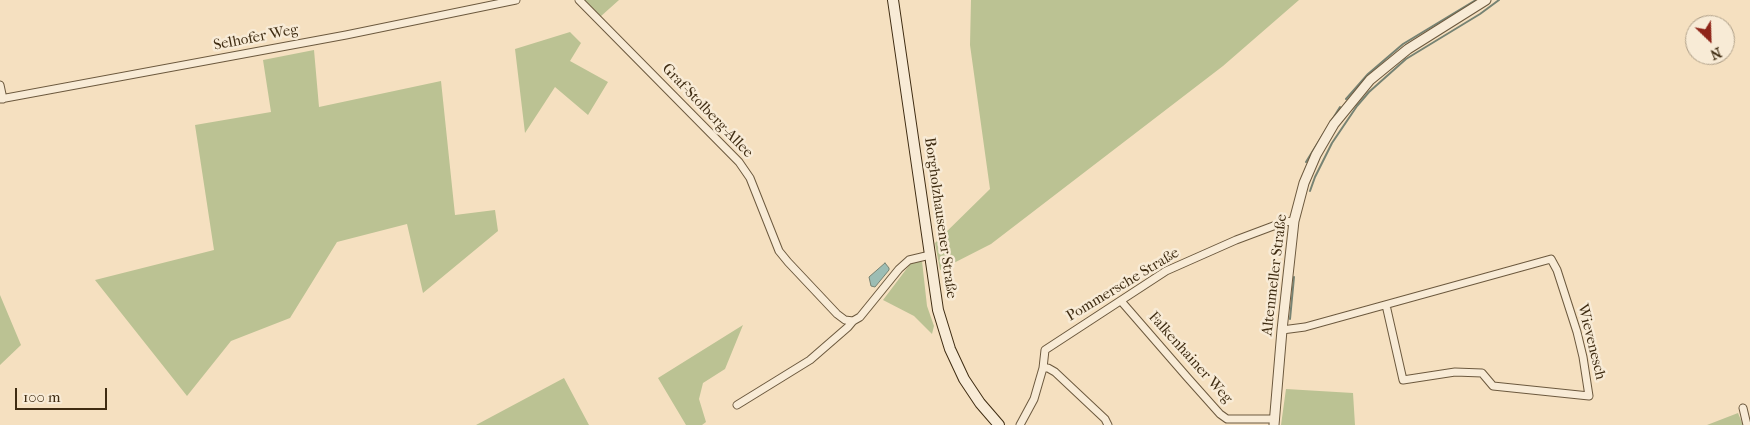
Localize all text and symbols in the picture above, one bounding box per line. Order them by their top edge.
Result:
north arrow [1685,15,1735,65]
street label: Selhofer Weg [212,21,300,55]
text: N [1708,43,1724,63]
street label: Graf-Stolberg-Allee [658,60,756,162]
street label: Borgholzhausener Straße [920,136,960,300]
street label: Altenmeller Straße [1259,213,1291,337]
street label: Pommersche Straße [1063,244,1183,326]
street label: Wievenesch [1573,302,1609,382]
street label: Falkenhainer Weg [1144,308,1236,408]
scale bar [18,378,110,410]
text: 100 m [23,388,61,406]

